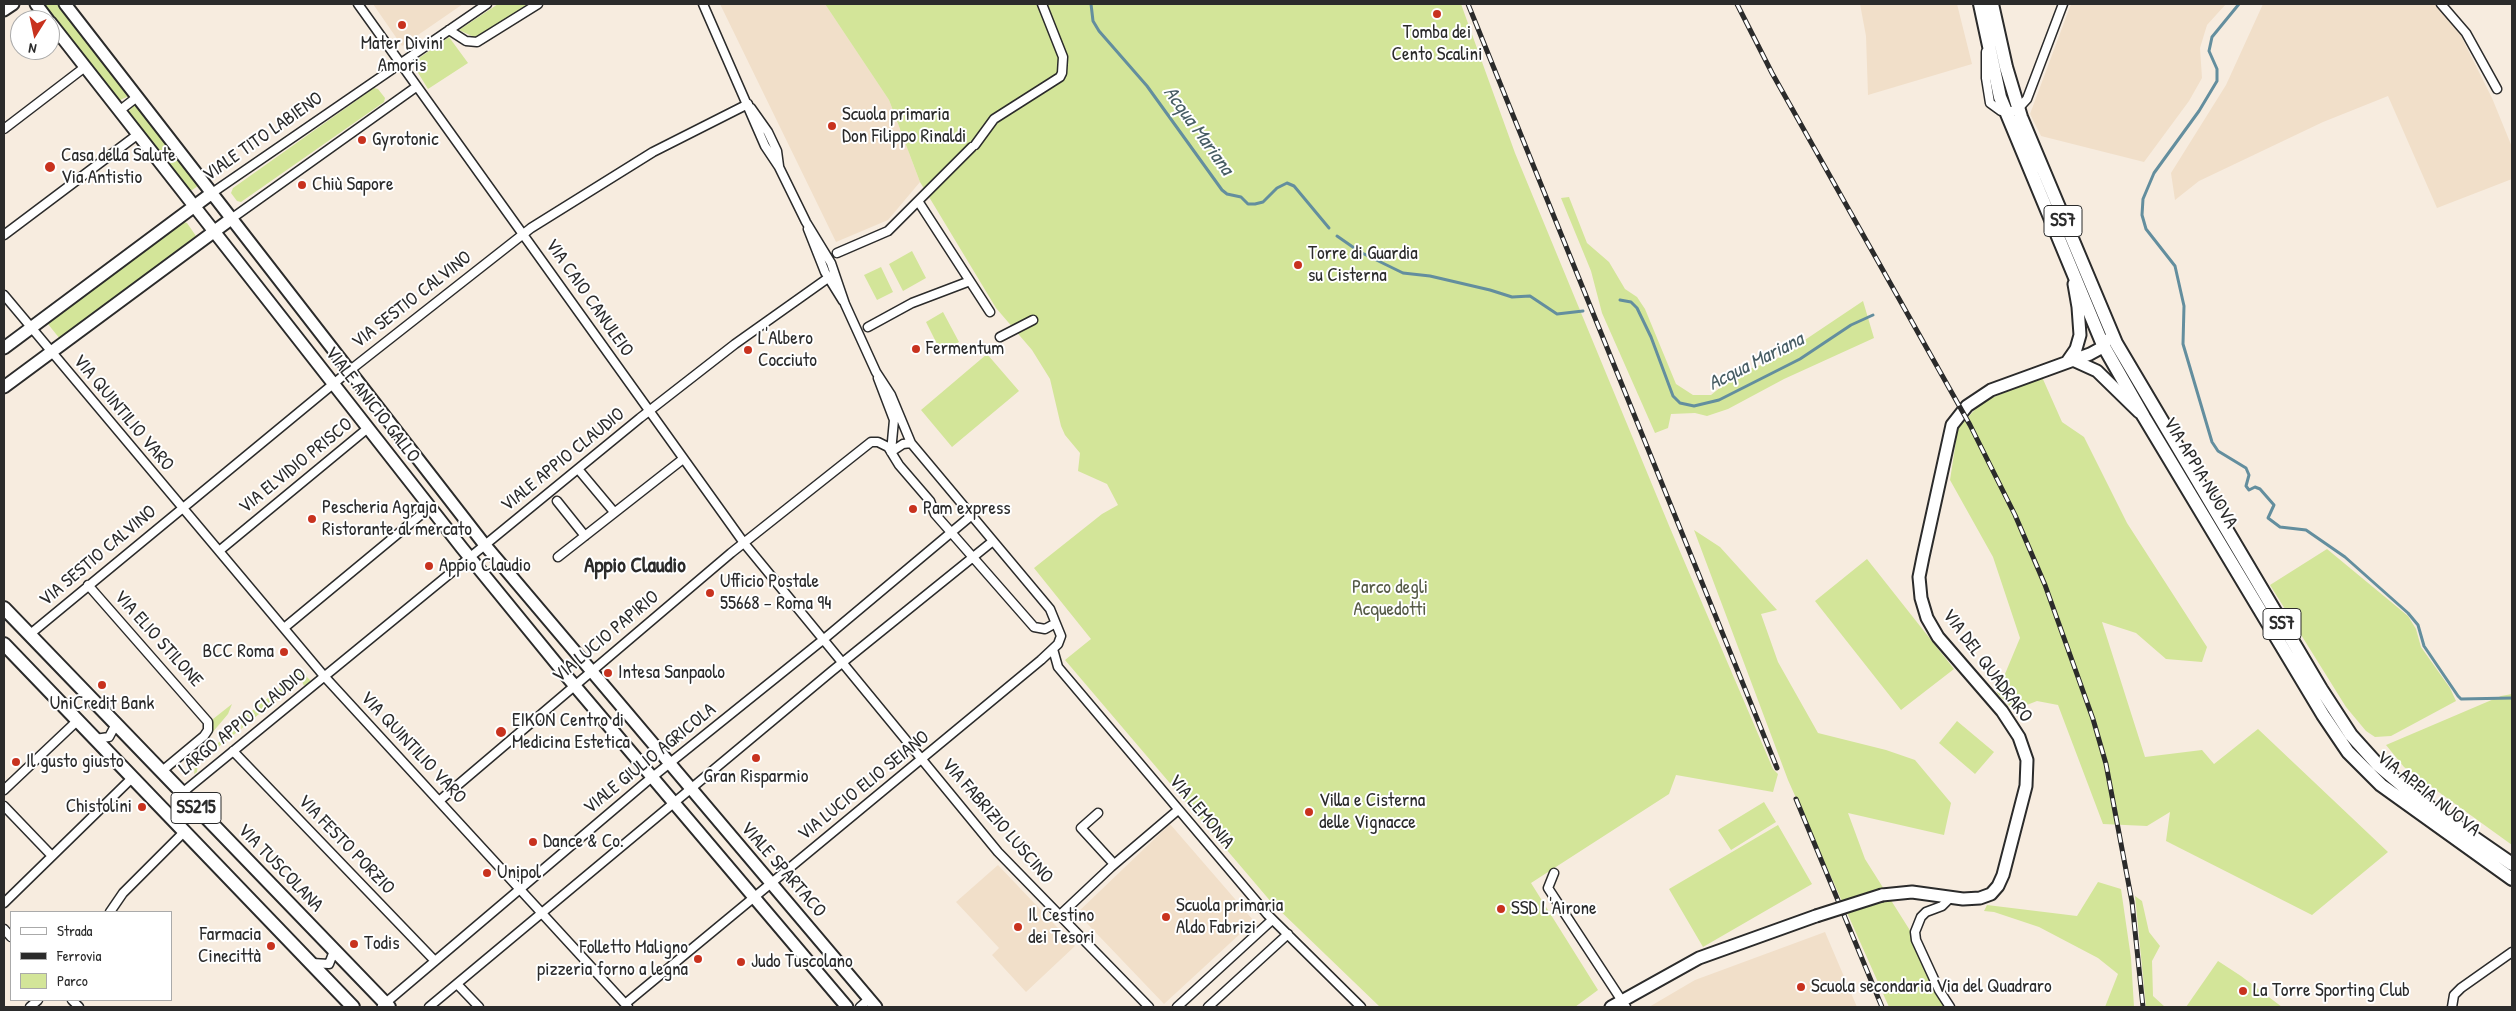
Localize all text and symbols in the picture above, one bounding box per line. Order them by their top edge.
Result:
marker: Tomba dei Cento Scalini [1431,8,1443,20]
north arrow [10,10,60,60]
marker: Mater Divini Amoris [396,19,408,31]
place label: Tomba dei Cento Scalini [1392,22,1482,66]
place label: Mater Divini Amoris [361,33,443,77]
text: N [27,39,38,59]
water label: Acqua Mariana [1158,82,1238,180]
street label: VIALE TITO LABIENO [199,87,327,187]
place label: Scuola primaria Don Filippo Rinaldi [842,104,966,148]
marker: Scuola primaria Don Filippo Rinaldi [826,120,838,132]
place label: Gyrotonic [372,129,439,151]
marker: Gyrotonic [356,134,368,146]
place label: Casa della Salute Via Antistio [61,145,176,189]
marker: Casa della Salute Via Antistio [43,160,57,174]
place label: Chiù Sapore [312,174,393,196]
marker: Chiù Sapore [296,179,308,191]
road number: SS7 [2044,206,2082,237]
street label: VIA CAIO CANULEIO [540,235,638,361]
place label: Torre di Guardia su Cisterna [1308,243,1418,287]
street label: VIA SESTIO CALVINO [348,246,476,354]
marker: Torre di Guardia su Cisterna [1292,259,1304,271]
place label: L'Albero Cocciuto [758,328,817,372]
water label: Acqua Mariana [1704,328,1808,396]
place label: Fermentum [926,338,1004,360]
street label: VIALE ANICIO GALLO [320,342,424,468]
marker: Fermentum [910,343,922,355]
marker: L'Albero Cocciuto [742,344,754,356]
street label: VIA QUINTILIO VARO [68,350,178,476]
street label: VIALE APPIO CLAUDIO [497,403,629,517]
street label: VIA ELVIDIO PRISCO [235,413,357,519]
street label: VIA APPIA NUOVA [2158,413,2242,533]
place label: Pescheria Agraja Ristorante al mercato [322,497,472,541]
place label: Pam express [923,498,1011,520]
street label: VIA SESTIO CALVINO [35,501,161,611]
marker: Pam express [907,503,919,515]
marker: Pescheria Agraja Ristorante al mercato [306,513,318,525]
district label: Appio Claudio [584,553,686,579]
place label: Appio Claudio [439,555,531,577]
marker: Appio Claudio [423,560,435,572]
place label: Ufficio Postale 55668 – Roma 94 [720,571,831,615]
park label: Parco degli Acquedotti [1352,577,1428,621]
street label: VIA ELIO STILONE [109,586,207,692]
street label: VIA LUCIO PAPIRIO [548,586,664,688]
marker: Ufficio Postale 55668 – Roma 94 [704,587,716,599]
street label: VIA DEL QUADRARO [1937,605,2037,727]
road number: SS7 [2263,608,2301,640]
place label: BCC Roma [203,641,274,663]
marker: BCC Roma [278,646,290,658]
place label: Intesa Sanpaolo [618,662,725,684]
street label: LARGO APPIO CLAUDIO [175,664,311,780]
marker: Intesa Sanpaolo [602,667,614,679]
marker: UniCredit Bank [96,679,108,691]
street label: VIA QUINTILIO VARO [355,687,471,809]
place label: UniCredit Bank [50,693,154,715]
street label: VIALE GIULIO AGRICOLA [579,699,721,819]
place label: EIKON Centro di Medicina Estetica [512,710,630,754]
marker: EIKON Centro di Medicina Estetica [494,725,508,739]
street label: VIA LUCIO ELIO SEIANO [794,726,934,846]
street label: VIA APPIA NUOVA [2372,746,2484,842]
place label: Il gusto giusto [26,751,124,773]
marker: Gran Risparmio [750,752,762,764]
street label: VIA FABRIZIO LUSCINO [936,754,1058,888]
marker: Il gusto giusto [10,756,22,768]
place label: Gran Risparmio [704,766,808,788]
street label: VIA LEMONIA [1163,770,1239,854]
street label: VIA FESTO PORZIO [293,790,399,900]
place label: Villa e Cisterna delle Vignacce [1319,790,1425,834]
road number: SS215 [171,792,221,824]
place label: Chistolini [66,796,132,818]
marker: Chistolini [136,801,148,813]
marker: Villa e Cisterna delle Vignacce [1303,806,1315,818]
street label: VIALE SPARTACO [735,818,831,922]
street label: VIA TUSCOLANA [232,819,328,917]
place label: Dance & Co. [543,831,624,853]
marker: Dance & Co. [527,836,539,848]
place label: Unipol [497,862,541,884]
marker: Unipol [481,867,493,879]
place label: Scuola primaria Aldo Fabrizi [1176,895,1283,939]
place label: SSD L'Airone [1511,898,1597,920]
marker: SSD L'Airone [1495,903,1507,915]
place label: Il Cestino dei Tesori [1028,905,1095,949]
legend [10,911,172,1001]
marker: Scuola primaria Aldo Fabrizi [1160,911,1172,923]
text: Strada [57,920,92,941]
marker: Il Cestino dei Tesori [1012,921,1024,933]
place label: Farmacia Cinecittà [198,924,261,968]
place label: Todis [364,933,400,955]
place label: Folletto Maligno pizzeria forno a legna [537,937,688,981]
marker: Todis [348,938,360,950]
marker: Farmacia Cinecittà [265,940,277,952]
text: Ferrovia [57,945,101,966]
place label: Judo Tuscolano [751,951,853,973]
marker: Folletto Maligno pizzeria forno a legna [692,953,704,965]
marker: Judo Tuscolano [735,956,747,968]
text: Parco [57,970,88,991]
place label: Scuola secondaria Via del Quadraro [1811,976,2052,998]
place label: La Torre Sporting Club [2253,980,2410,1002]
marker: Scuola secondaria Via del Quadraro [1795,981,1807,993]
marker: La Torre Sporting Club [2237,985,2249,997]

